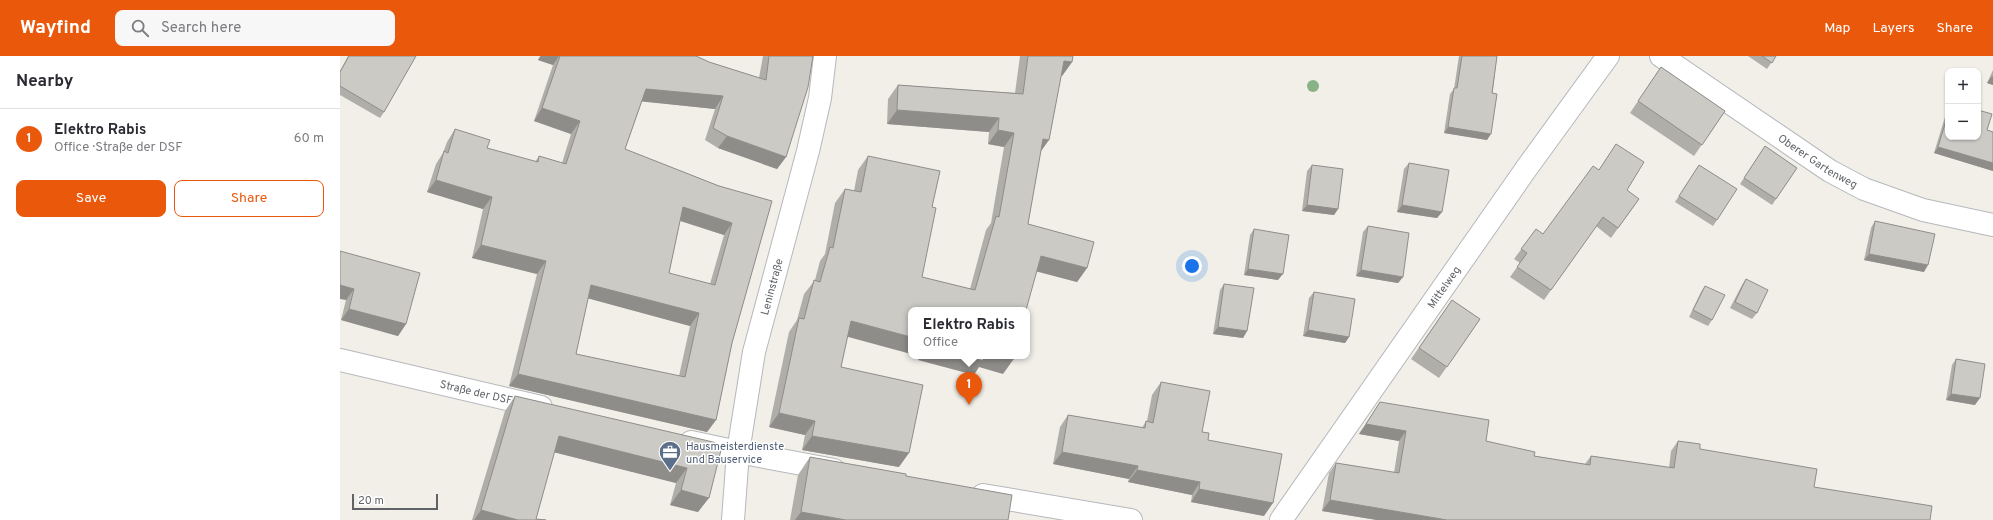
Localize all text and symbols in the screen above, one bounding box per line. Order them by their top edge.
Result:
search box [115,10,395,46]
text: Wayfind [20,16,91,40]
icon: search [129,17,151,39]
text: Search here [161,19,241,38]
text: Map [1824,20,1850,37]
text: Layers [1872,20,1914,37]
text: Share [1936,20,1973,37]
map controls [1945,68,1981,140]
button: + [1945,68,1981,104]
text: Nearby [16,71,73,93]
button: − [1945,104,1981,140]
text: Elektro Rabis [54,121,146,140]
text: 1 [26,131,32,147]
text: 60 m [294,131,324,147]
street label: Oberer Gartenweg [1775,132,1860,192]
text: Office · Straße der DSF [54,140,183,156]
button: Save [16,180,166,217]
button: Share [174,180,324,217]
your location [1182,256,1202,276]
street label: Leninstraße [758,257,787,317]
street label: Mittelweg [1425,264,1464,312]
popup [908,307,1030,359]
text: Elektro Rabis [923,316,1015,335]
text: Office [923,335,958,351]
pin: 1 [956,372,982,405]
street label: Straße der DSF [438,378,514,408]
office icon: Hausmeisterdienste und Bauservice [657,439,683,472]
place label: Hausmeisterdienste und Bauservice [686,440,784,467]
scale bar [352,492,438,511]
text: 20 m [358,494,384,508]

